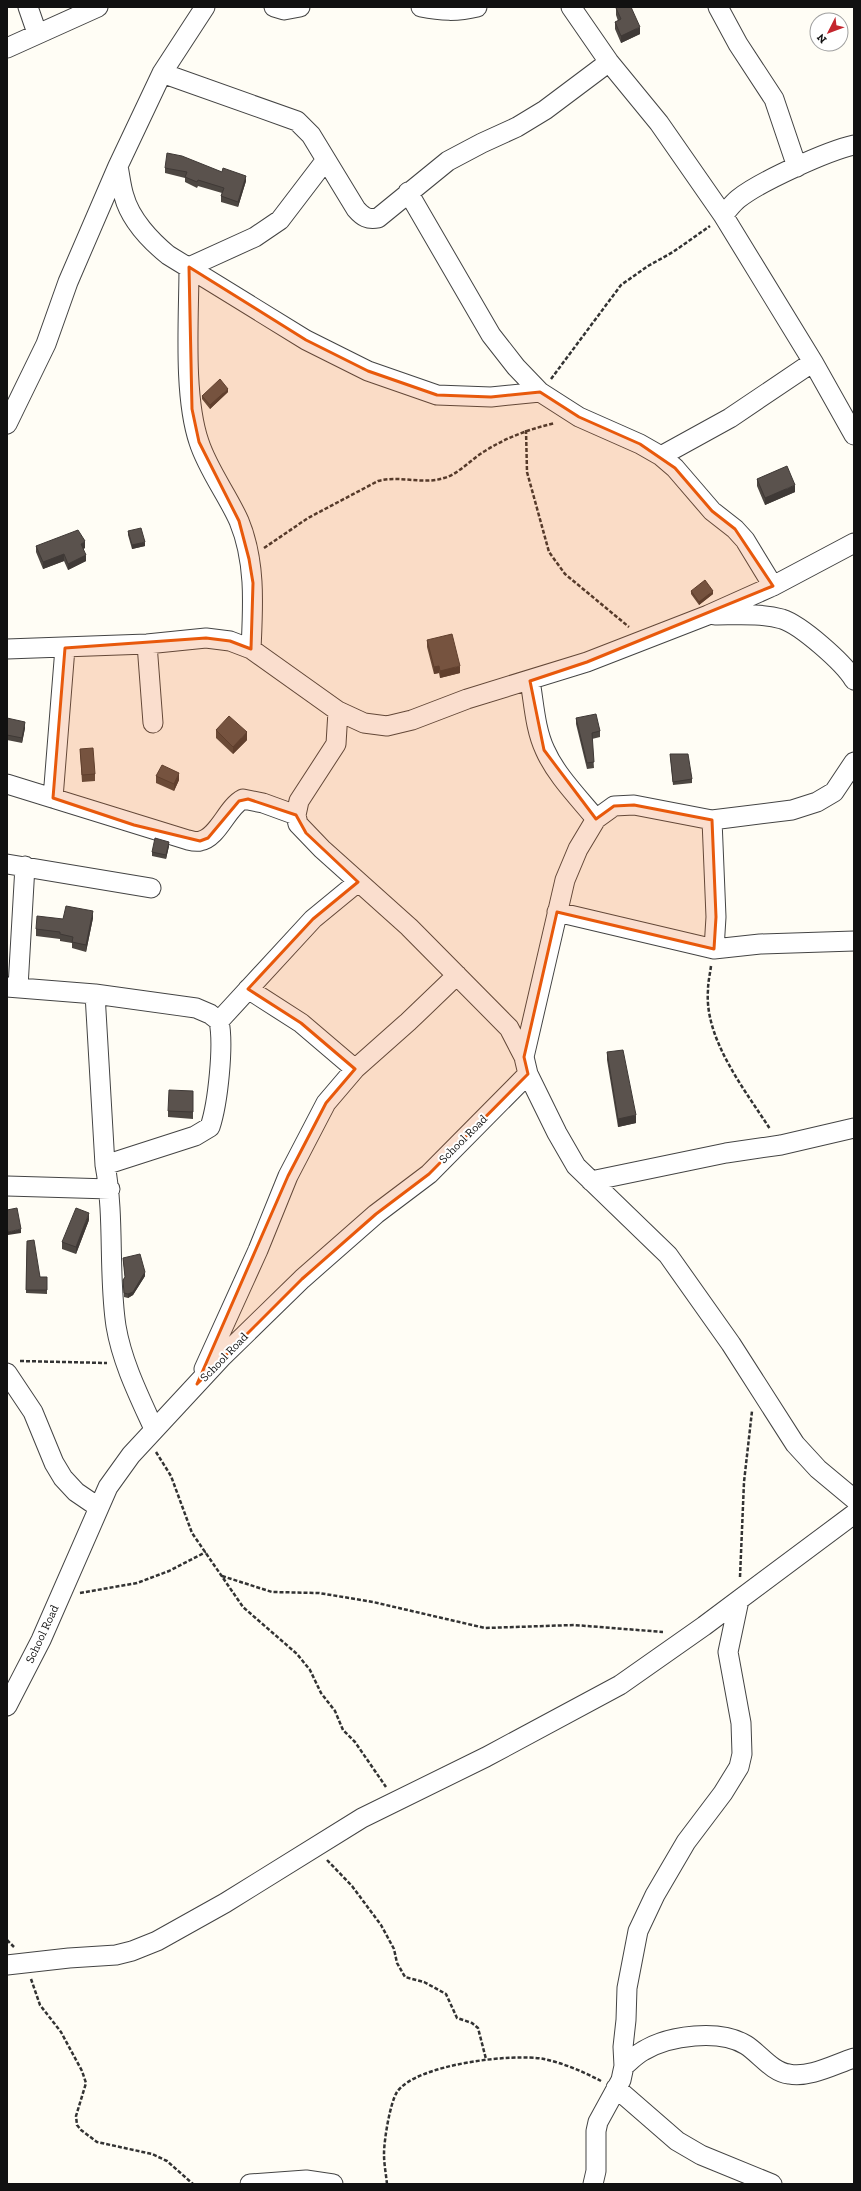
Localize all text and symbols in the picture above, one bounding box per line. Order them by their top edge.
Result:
north arrow [809,12,849,52]
text: N [814,30,830,46]
street label: School Road [436,1112,490,1166]
street label: School Road [197,1329,251,1384]
street label: School Road [22,1602,62,1665]

